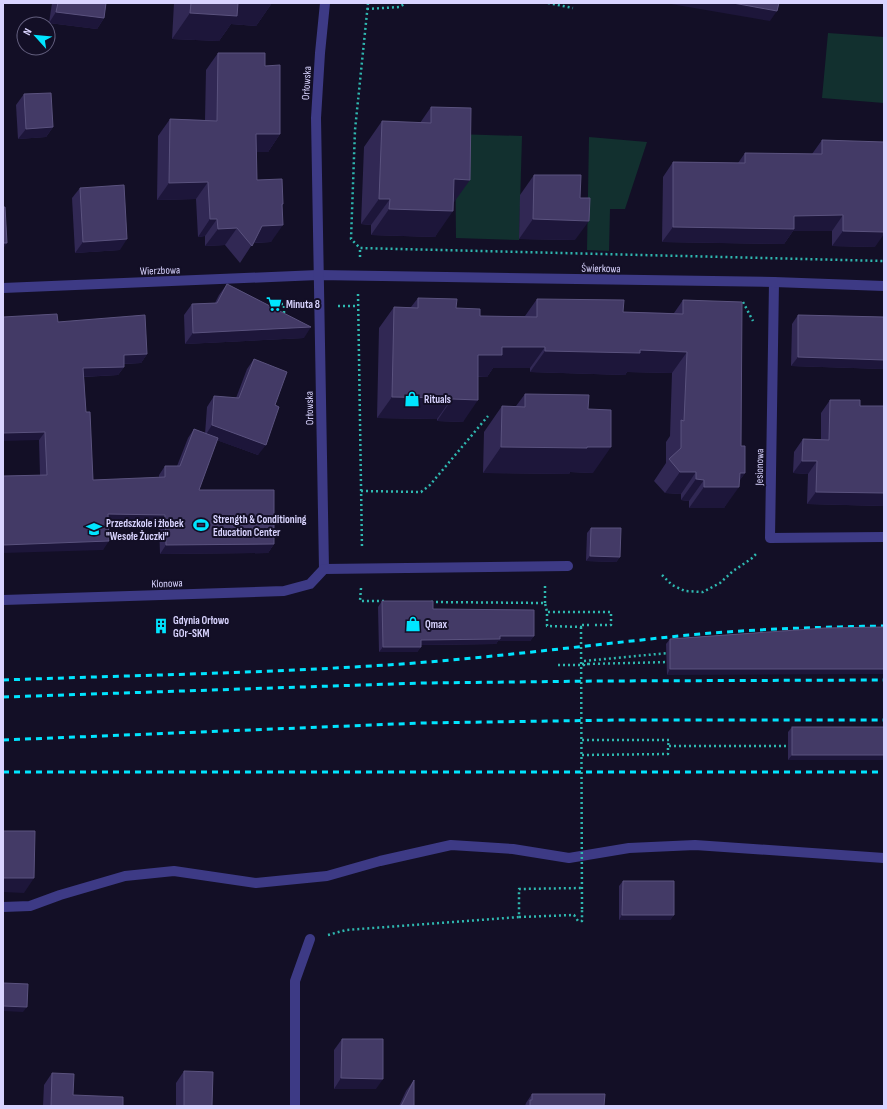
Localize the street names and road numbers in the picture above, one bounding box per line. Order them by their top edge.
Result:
street label: Orłowska [299,66,314,100]
street label: Świerkowa [581,262,621,275]
street label: Wierzbowa [140,263,180,278]
street label: Orłowska [303,391,316,425]
street label: Jesionowa [753,449,766,486]
street label: Klonowa [151,576,183,591]

